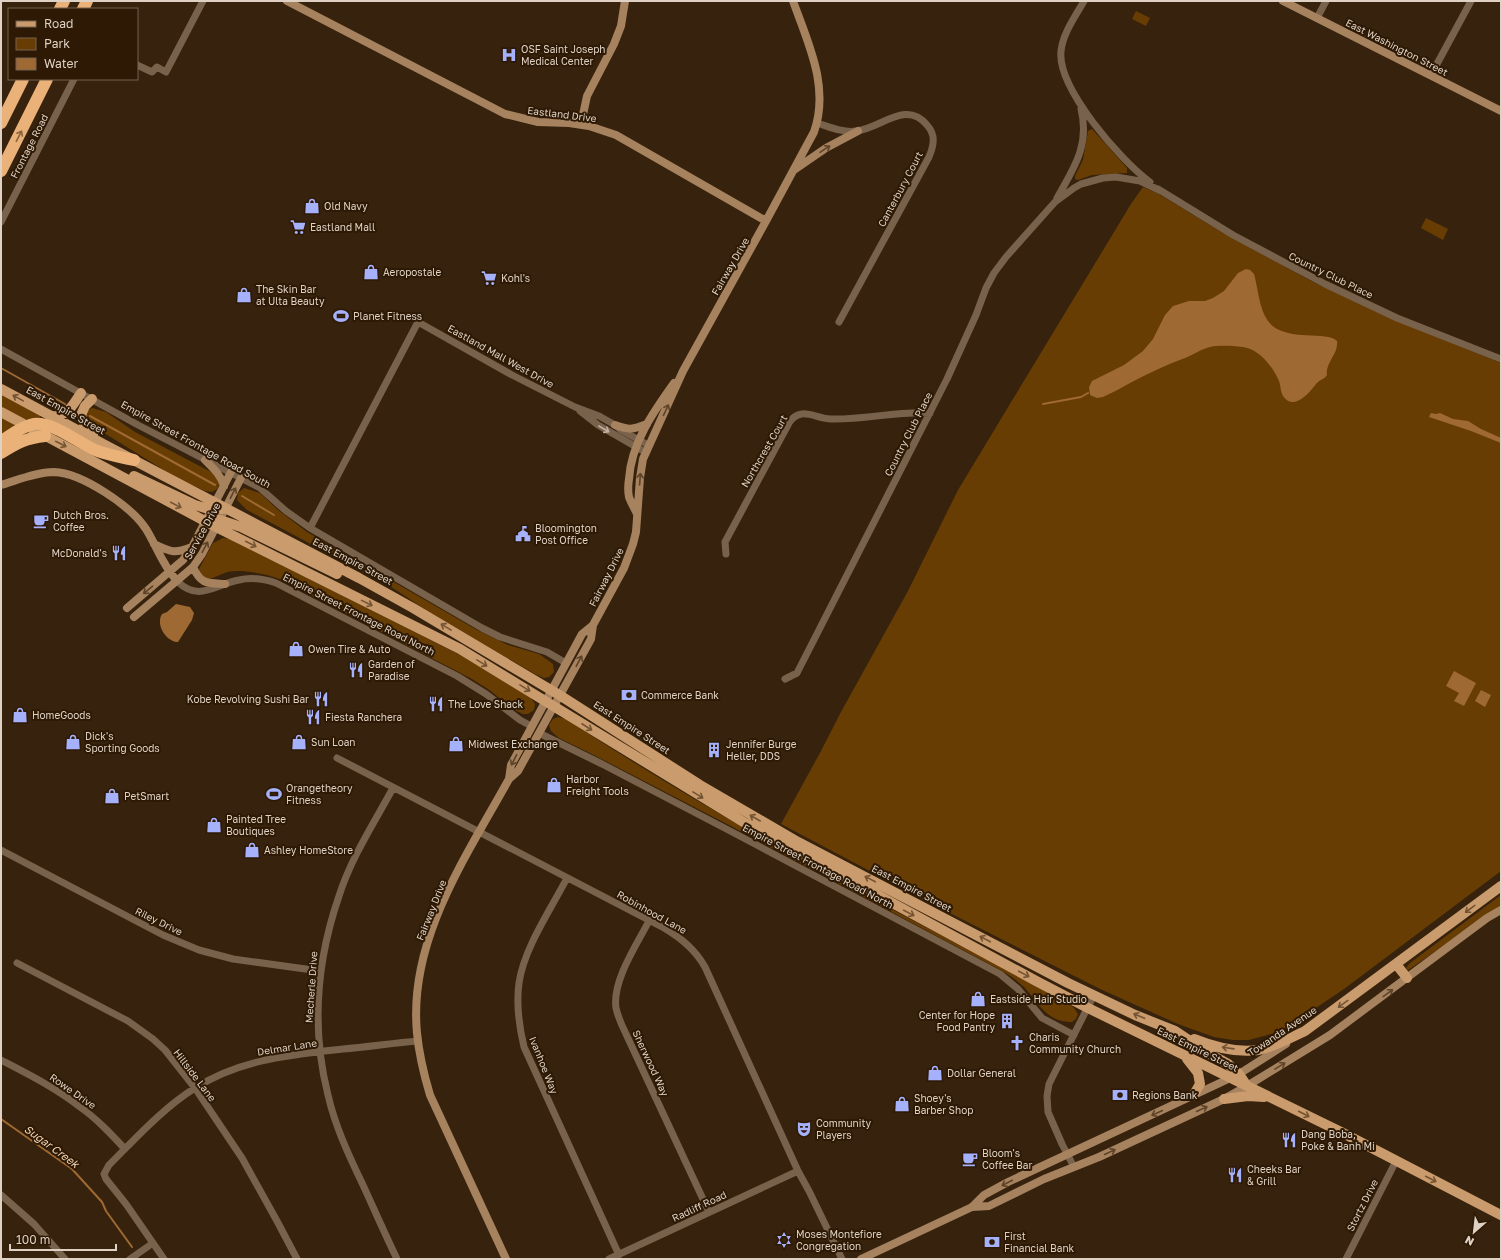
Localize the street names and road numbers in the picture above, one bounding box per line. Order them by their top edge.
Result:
street label: East Washington Street [1344,16,1450,78]
street label: Eastland Drive [527,104,597,124]
street label: Frontage Road [8,112,50,180]
street label: Canterbury Court [875,149,925,229]
street label: Fairway Drive [709,235,751,297]
street label: Country Club Place [1287,249,1375,301]
street label: Eastland Mall West Drive [446,322,556,390]
street label: East Empire Street [24,383,108,437]
street label: Country Club Place [882,390,934,478]
street label: Empire Street Frontage Road South [119,398,273,490]
street label: Northcrest Court [738,413,790,489]
street label: Service Drive [181,500,223,562]
street label: East Empire Street [311,535,395,587]
street label: Fairway Drive [586,545,626,608]
street label: Empire Street Frontage Road North [281,570,437,658]
street label: East Empire Street [591,698,673,756]
street label: Empire Street Frontage Road North [741,821,895,911]
street label: East Empire Street [870,862,954,914]
street label: Fairway Drive [413,878,449,942]
street label: Robinhood Lane [615,888,689,936]
street label: Riley Drive [133,904,185,938]
street label: Mecherle Drive [303,951,320,1023]
street label: Towanda Avenue [1245,1003,1319,1058]
street label: East Empire Street [1155,1024,1241,1074]
street label: Sherwood Way [630,1028,672,1098]
street label: Ivanhoe Way [527,1034,561,1096]
street label: Delmar Lane [256,1036,318,1058]
street label: Hillside Lane [171,1046,219,1104]
street label: Rowe Drive [48,1071,99,1111]
street label: Stortz Drive [1344,1177,1380,1233]
street label: Radliff Road [670,1188,728,1224]

